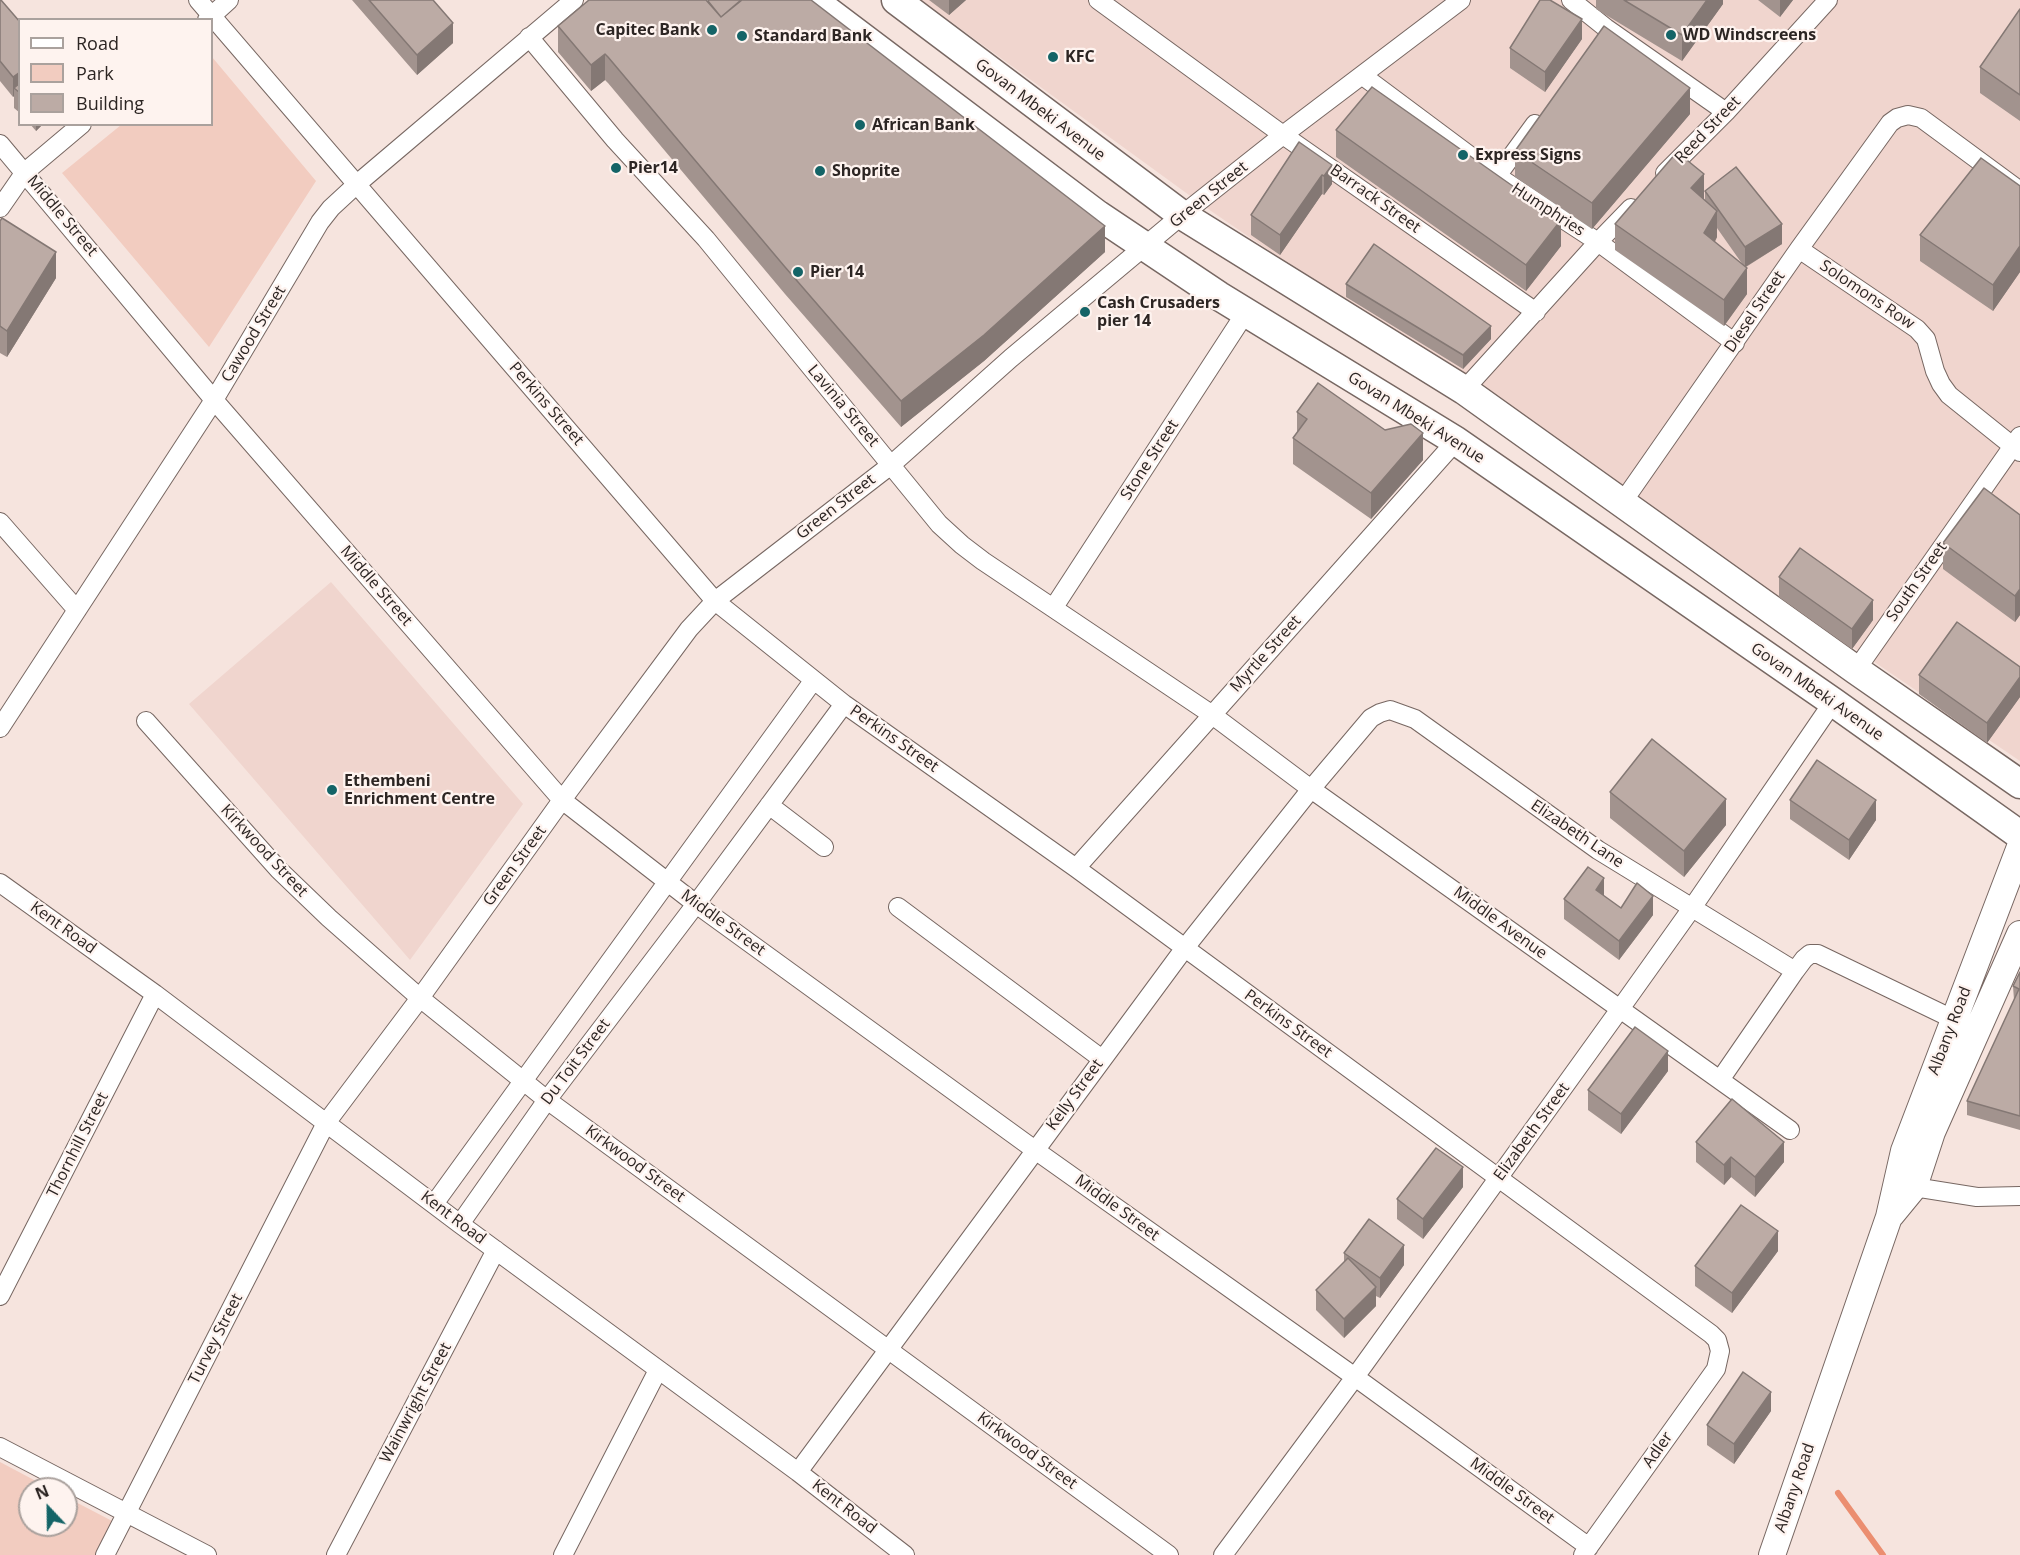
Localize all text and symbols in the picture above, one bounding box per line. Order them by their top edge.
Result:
legend [18,18,213,126]
place label: Capitec Bank [596,20,700,40]
marker: Capitec Bank [705,23,719,37]
place label: WD Windscreens [1683,25,1816,45]
place label: Standard Bank [754,26,872,46]
marker: WD Windscreens [1664,28,1678,42]
marker: Standard Bank [735,29,749,43]
text: Road [76,31,119,55]
place label: KFC [1065,47,1095,67]
marker: KFC [1046,50,1060,64]
street label: Govan Mbeki Avenue [971,55,1109,165]
text: Park [76,61,114,85]
text: Building [76,91,144,115]
street label: Reed Street [1671,92,1745,168]
place label: African Bank [872,115,975,135]
marker: African Bank [853,118,867,132]
place label: Express Signs [1475,145,1581,165]
marker: Express Signs [1456,148,1470,162]
place label: Pier14 [628,158,678,178]
street label: Green Street [1166,158,1252,232]
marker: Pier14 [609,161,623,175]
place label: Shoprite [832,161,900,181]
street label: Barrack Street [1326,161,1424,237]
marker: Shoprite [813,164,827,178]
street label: Middle Street [23,172,101,260]
street label: Humphries [1508,179,1588,241]
street label: Solomons Row [1816,256,1918,334]
place label: Pier 14 [810,262,864,282]
marker: Pier 14 [791,265,805,279]
street label: Diesel Street [1721,268,1789,356]
street label: Cawood Street [218,282,290,386]
place label: Cash Crusaders pier 14 [1097,293,1220,331]
marker: Cash Crusaders pier 14 [1078,305,1092,319]
street label: Perkins Street [505,359,587,449]
street label: Lavinia Street [803,361,883,451]
street label: Govan Mbeki Avenue [1344,368,1488,468]
street label: Stone Street [1117,416,1183,504]
street label: Green Street [793,470,879,544]
street label: South Street [1883,539,1951,625]
street label: Middle Street [336,542,416,630]
street label: Myrtle Street [1227,612,1305,696]
street label: Govan Mbeki Avenue [1747,639,1887,745]
street label: Perkins Street [846,701,942,777]
place label: Ethembeni Enrichment Centre [344,771,495,809]
marker: Ethembeni Enrichment Centre [325,783,339,797]
street label: Elizabeth Lane [1527,796,1627,872]
street label: Kirkwood Street [216,801,312,901]
street label: Green Street [479,822,551,910]
street label: Middle Avenue [1450,883,1550,963]
street label: Middle Street [677,886,769,960]
street label: Kent Road [26,898,100,958]
street label: Albany Road [1924,984,1976,1078]
street label: Perkins Street [1240,986,1336,1062]
street label: Du Toit Street [537,1015,615,1109]
street label: Kelly Street [1043,1055,1107,1135]
street label: Elizabeth Street [1490,1079,1574,1185]
street label: Thornhill Street [43,1089,113,1201]
street label: Kirkwood Street [581,1121,689,1207]
street label: Middle Street [1071,1171,1163,1245]
street label: Kent Road [417,1187,489,1249]
street label: Turvey Street [185,1291,247,1387]
street label: Wainwright Street [376,1340,456,1466]
street label: Kirkwood Street [973,1408,1081,1494]
street label: Adler [1639,1428,1677,1472]
street label: Albany Road [1771,1441,1819,1535]
street label: Middle Street [1466,1454,1558,1528]
street label: Kent Road [808,1476,880,1538]
north arrow [18,1477,78,1537]
text: N [32,1480,52,1505]

